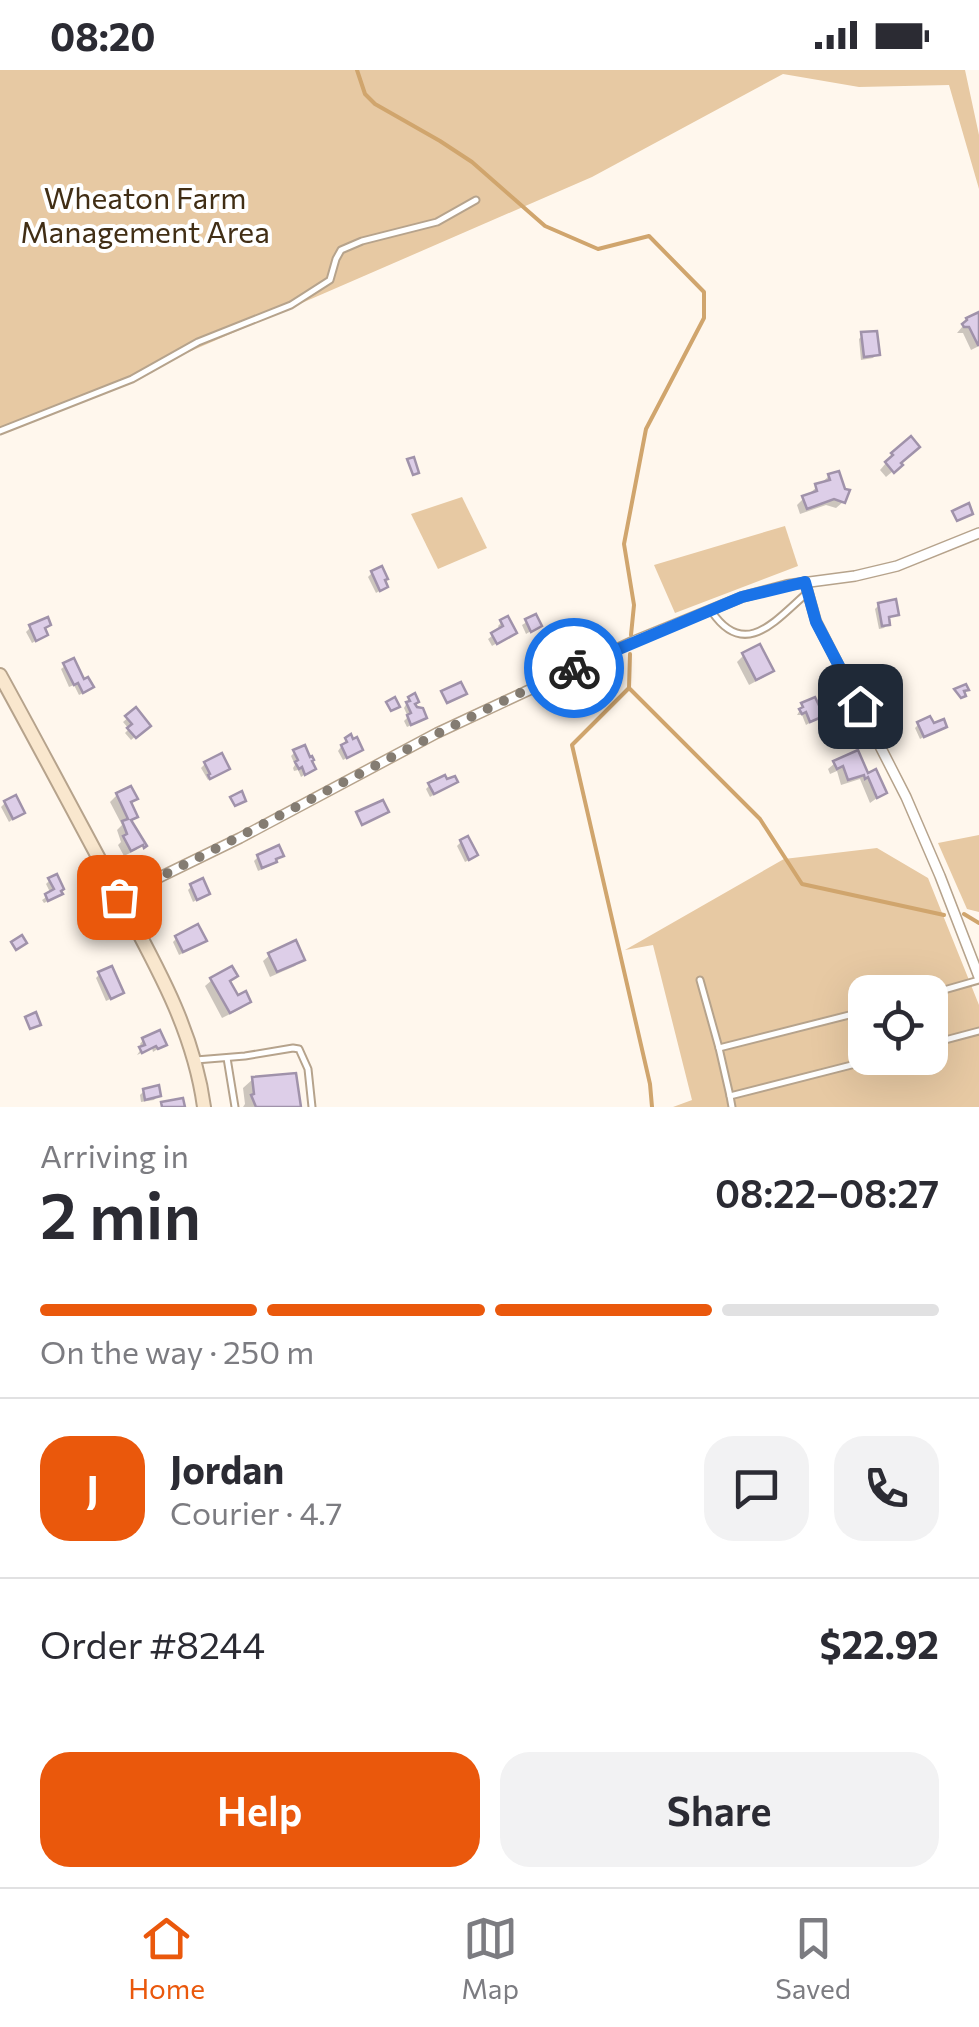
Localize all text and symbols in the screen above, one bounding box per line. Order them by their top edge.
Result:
text: 08:20 [50,12,155,59]
park label: Wheaton Farm Management Area [20,178,270,249]
courier [524,618,624,718]
icon: bike [547,641,602,696]
pin [818,664,903,749]
icon: home [833,679,888,734]
pin [77,855,162,940]
icon: bag [92,870,147,925]
map controls [848,975,948,1075]
button: locate [848,975,948,1075]
text: Arriving in [40,1135,189,1175]
text: 08:22–08:27 [715,1169,939,1216]
text: 2 min [40,1173,201,1252]
text: On the way · 250 m [40,1331,314,1371]
button: chat [704,1436,809,1541]
button: phone [834,1436,939,1541]
text: Jordan [170,1445,284,1492]
text: J [86,1465,99,1512]
text: Courier · 4.7 [170,1492,343,1532]
text: Order #8244 [40,1620,265,1667]
text: $22.92 [820,1620,939,1667]
button: Help [40,1752,480,1867]
button: Share [500,1752,939,1867]
tab: Home [128,1911,205,2005]
tab: Map [461,1911,519,2005]
tab: Saved [775,1911,851,2005]

